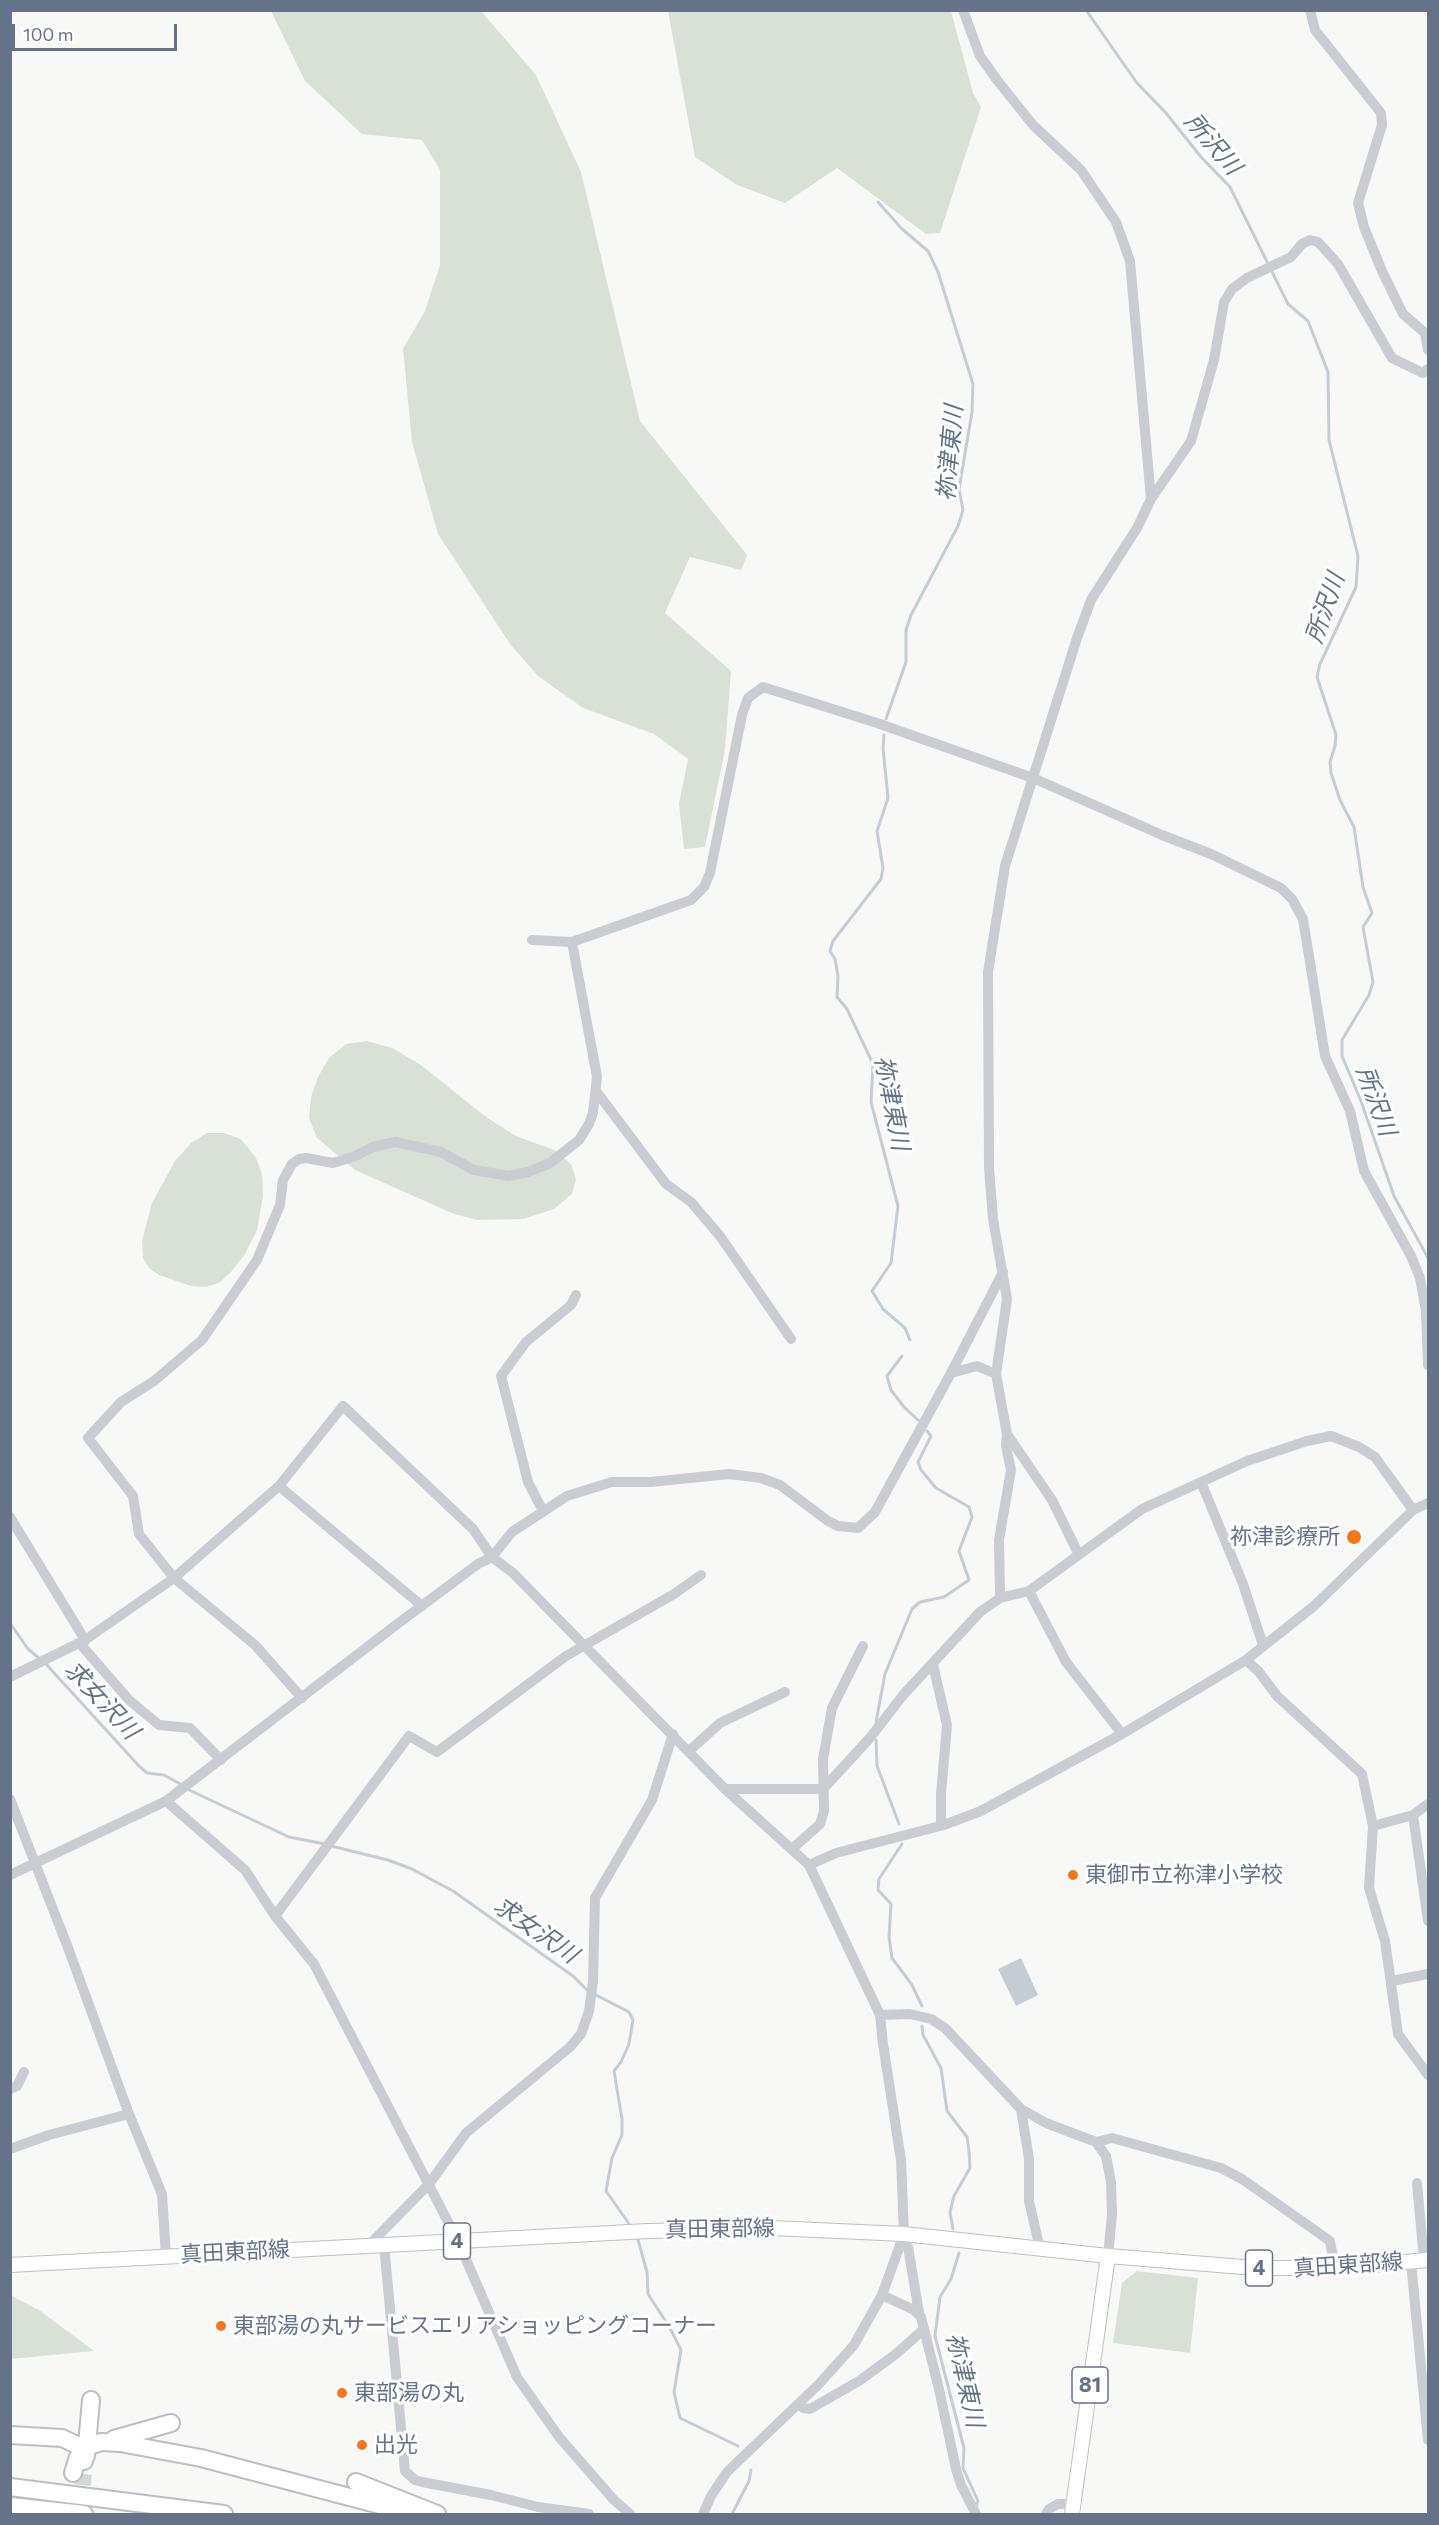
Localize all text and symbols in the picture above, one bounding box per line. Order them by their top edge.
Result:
scale bar [15,12,180,50]
text: 100 m [23,23,73,45]
water label: 所沢川 [1179,107,1247,181]
water label: 祢津東川 [931,404,969,502]
water label: 所沢川 [1300,569,1350,647]
water label: 祢津東川 [869,1053,915,1153]
water label: 所沢川 [1350,1062,1402,1140]
place label: 祢津診療所 [1230,1524,1340,1550]
marker: 祢津診療所 [1345,1528,1363,1546]
water label: 求女沢川 [59,1655,145,1745]
place label: 東御市立祢津小学校 [1085,1862,1283,1888]
marker: 東御市立祢津小学校 [1066,1868,1080,1882]
water label: 求女沢川 [488,1891,584,1969]
street label: 真田東部線 [665,2215,775,2243]
road number: 4 [444,2223,470,2259]
street label: 真田東部線 [179,2236,291,2268]
street label: 真田東部線 [1292,2248,1404,2282]
road number: 4 [1246,2250,1272,2286]
place label: 東部湯の丸サービスエリアショッピングコーナー [233,2313,717,2339]
marker: 東部湯の丸サービスエリアショッピングコーナー [214,2319,228,2333]
water label: 祢津東川 [940,2330,990,2430]
road number: 81 [1072,2367,1108,2403]
place label: 東部湯の丸 [354,2380,464,2406]
marker: 東部湯の丸 [335,2386,349,2400]
place label: 出光 [374,2432,418,2458]
marker: 出光 [355,2438,369,2452]

